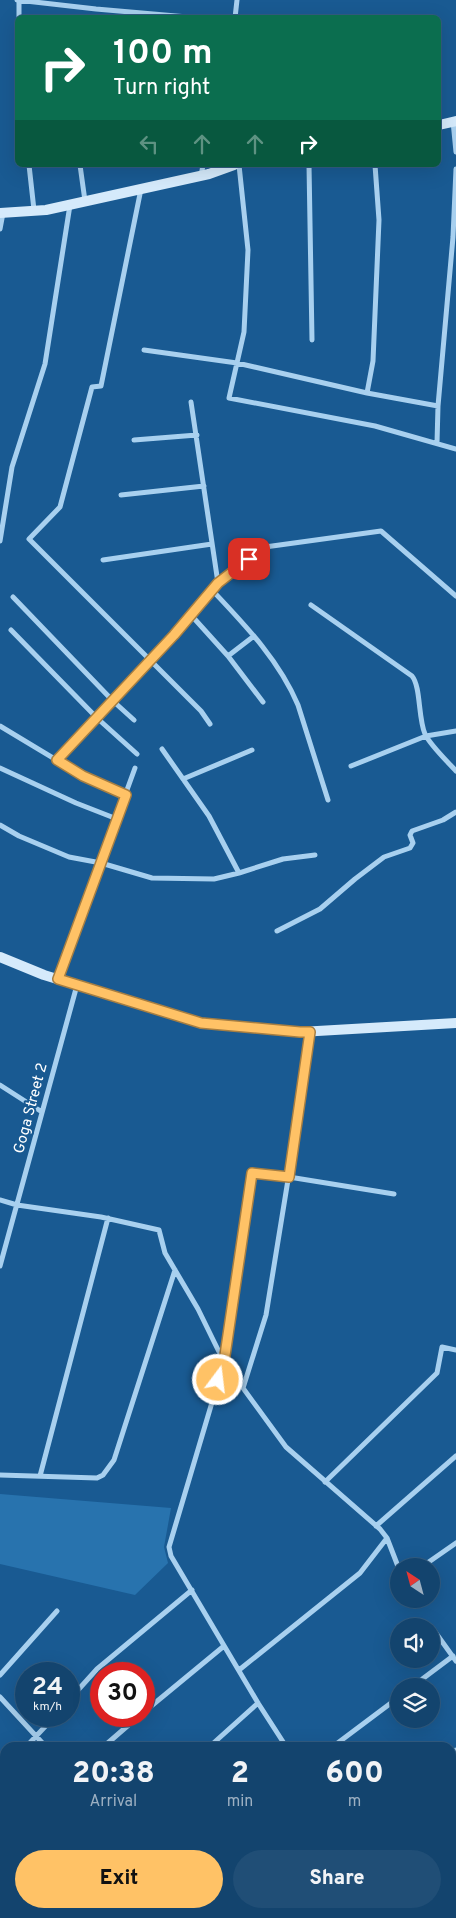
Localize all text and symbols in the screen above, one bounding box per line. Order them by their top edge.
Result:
text: 100 m [113,32,213,76]
icon: right [30,35,95,100]
text: Turn right [113,75,210,102]
icon: left [135,130,163,158]
icon: ahead [188,130,216,158]
icon: ahead [241,130,269,158]
icon: right [294,130,322,158]
pin [228,538,270,580]
icon: arrive [235,545,263,573]
street label: Goga Street 2 [10,1061,53,1156]
position arrow [191,1353,243,1405]
north arrow [390,1558,440,1608]
map controls [390,1558,440,1728]
button: sound [390,1618,440,1668]
speed limit sign: 30 [90,1662,155,1727]
text: 24 [32,1672,63,1704]
button: layers [390,1678,440,1728]
text: km/h [33,1699,62,1715]
text: 20:38 [72,1756,155,1793]
text: 2 [231,1756,249,1793]
text: 600 [325,1756,384,1793]
text: Arrival [90,1792,137,1812]
text: min [227,1792,253,1812]
text: m [348,1792,361,1812]
button: Exit [15,1850,223,1908]
button: Share [233,1850,441,1908]

